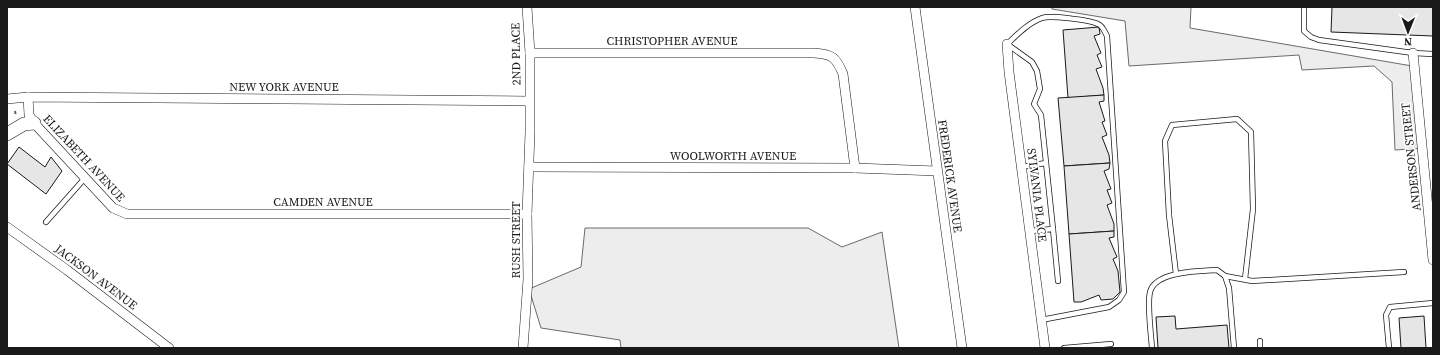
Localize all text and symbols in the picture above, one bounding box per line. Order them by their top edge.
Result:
north arrow [1388,12,1428,52]
street label: 2ND PLACE [507,23,525,85]
street label: CHRISTOPHER AVENUE [606,33,738,49]
text: N [1404,34,1412,49]
street label: NEW YORK AVENUE [229,79,339,95]
street label: ANDERSON STREET [1397,101,1425,212]
street label: ELIZABETH AVENUE [39,111,129,205]
street label: FREDERICK AVENUE [934,118,966,234]
street label: SYLVANIA PLACE [1023,147,1051,243]
street label: WOOLWORTH AVENUE [670,148,796,164]
street label: CAMDEN AVENUE [273,194,373,210]
street label: RUSH STREET [508,201,524,279]
street label: JACKSON AVENUE [51,240,140,313]

